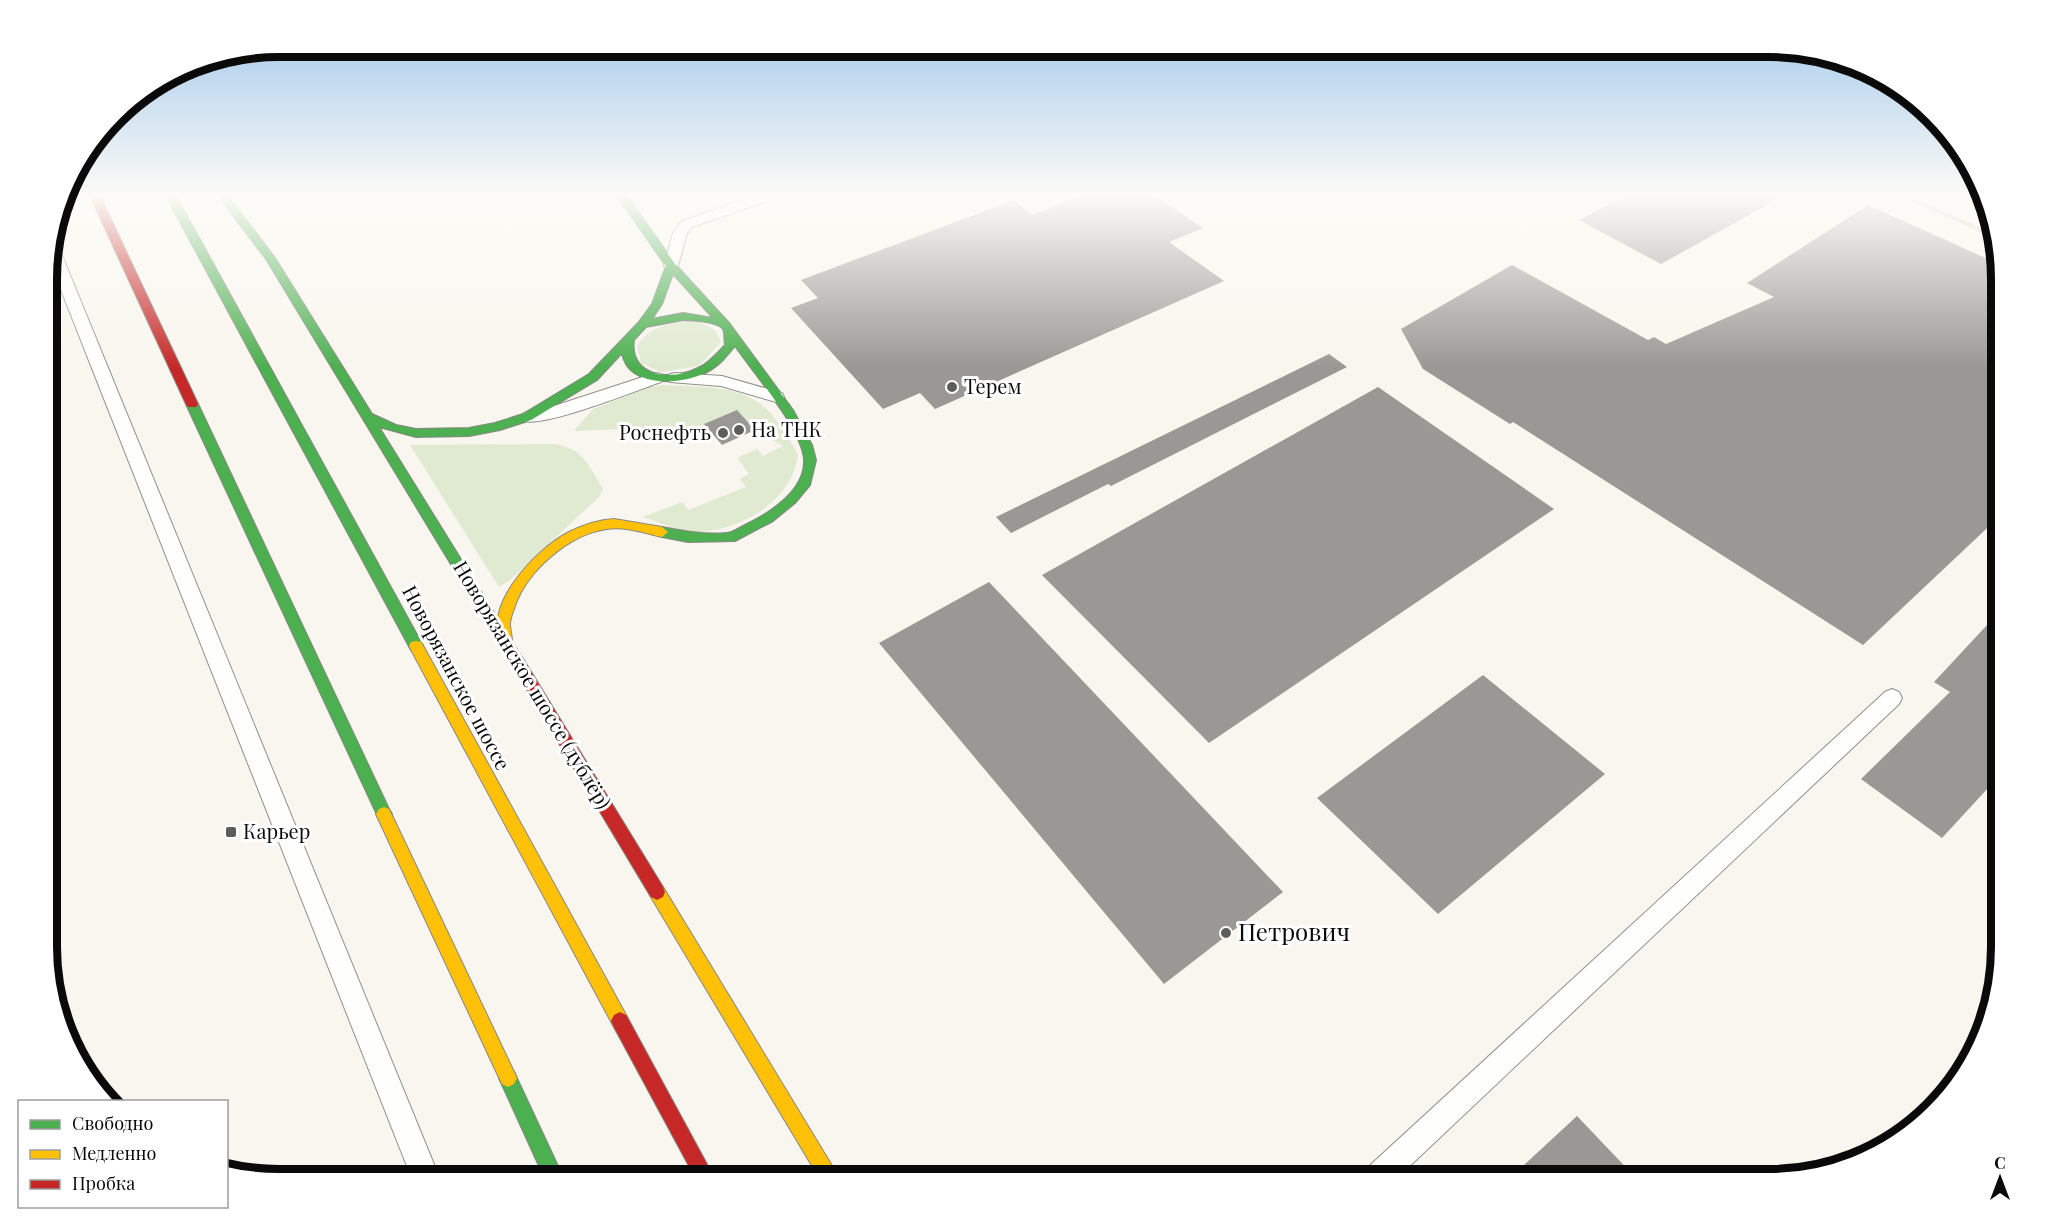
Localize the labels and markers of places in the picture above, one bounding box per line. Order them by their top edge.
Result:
place label: Терем [964,372,1022,399]
marker: Терем [945,380,959,394]
place label: На ТНК [751,415,823,442]
place label: Роснефть [619,418,711,445]
marker: На ТНК [732,423,746,437]
marker: Роснефть [716,426,730,440]
place label: Карьер [243,817,310,844]
marker: Карьер [224,825,238,839]
place label: Петрович [1238,915,1350,947]
marker: Петрович [1219,926,1233,940]

